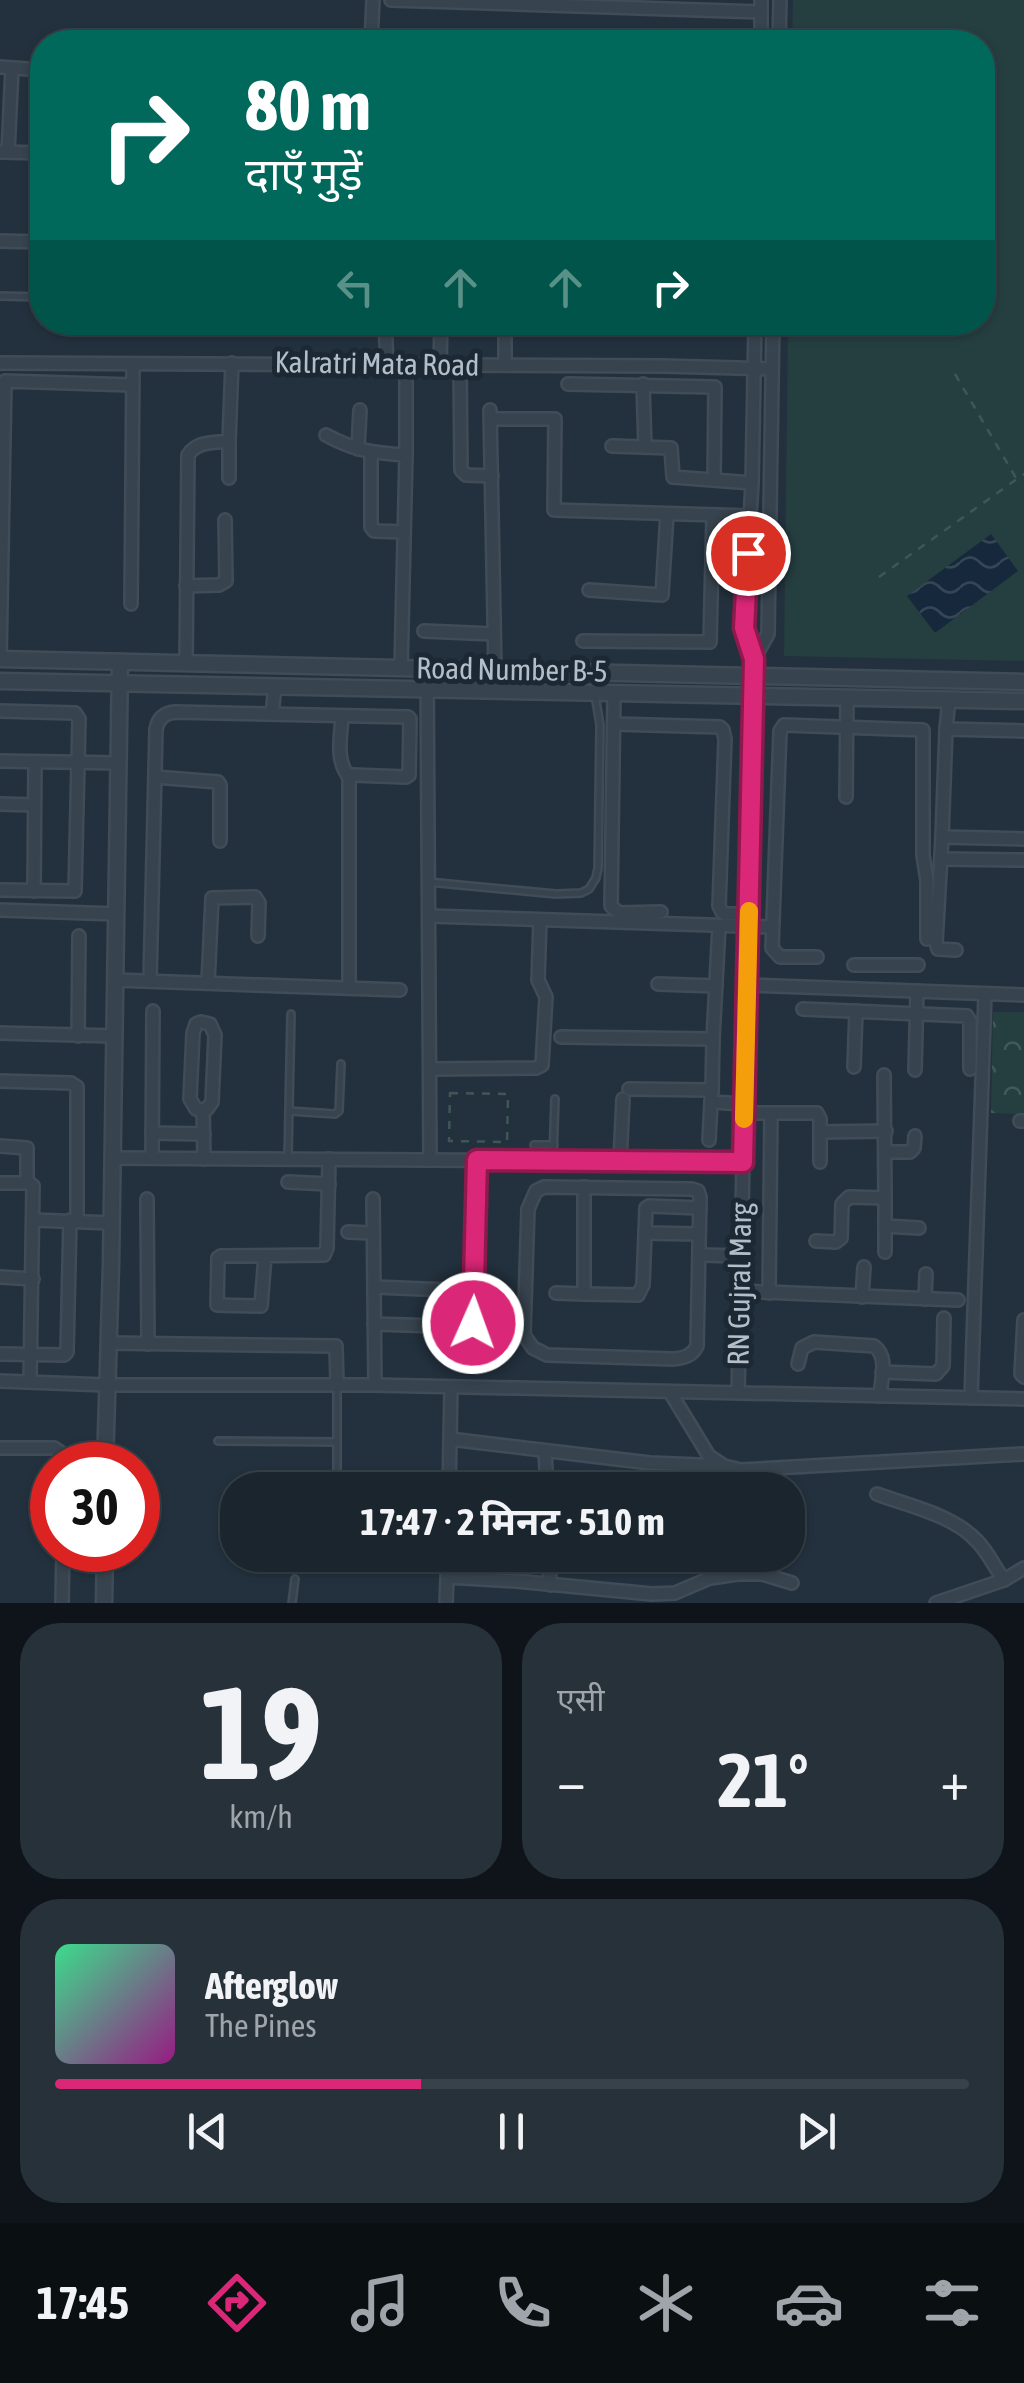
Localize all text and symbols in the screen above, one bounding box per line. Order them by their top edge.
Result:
text: 80 m [245,65,371,145]
icon: right [80,70,210,200]
text: दाएँ मुड़ें [245,148,363,200]
icon: left [328,260,383,315]
icon: ahead [433,260,488,315]
icon: ahead [538,260,593,315]
icon: right [643,260,698,315]
street label: Kalratri Mata Road [274,344,480,382]
pin [706,511,791,596]
icon: arrive [721,526,776,581]
street label: Road Number B-5 [416,650,608,688]
street label: RN Gujral Marg [721,1202,757,1366]
position arrow [421,1271,525,1375]
speed limit sign: 30 [30,1442,160,1572]
text: 17:47 · 2 मिनट · 510 m [360,1500,665,1543]
text: 19 [200,1658,322,1807]
text: एसी [557,1681,605,1718]
text: 21° [717,1737,809,1823]
text: − [557,1749,586,1812]
text: + [940,1749,969,1812]
text: km/h [229,1798,293,1835]
text: Afterglow [205,1964,338,2007]
text: The Pines [205,2007,317,2044]
icon: previous [180,2104,235,2159]
icon: pause [484,2104,539,2159]
icon: next [789,2104,844,2159]
icon: directions [202,2268,272,2338]
icon: music [345,2268,415,2338]
icon: phone [488,2268,558,2338]
icon: climate [631,2268,701,2338]
icon: car [774,2268,844,2338]
icon: filters [917,2268,987,2338]
text: 17:45 [37,2277,129,2329]

